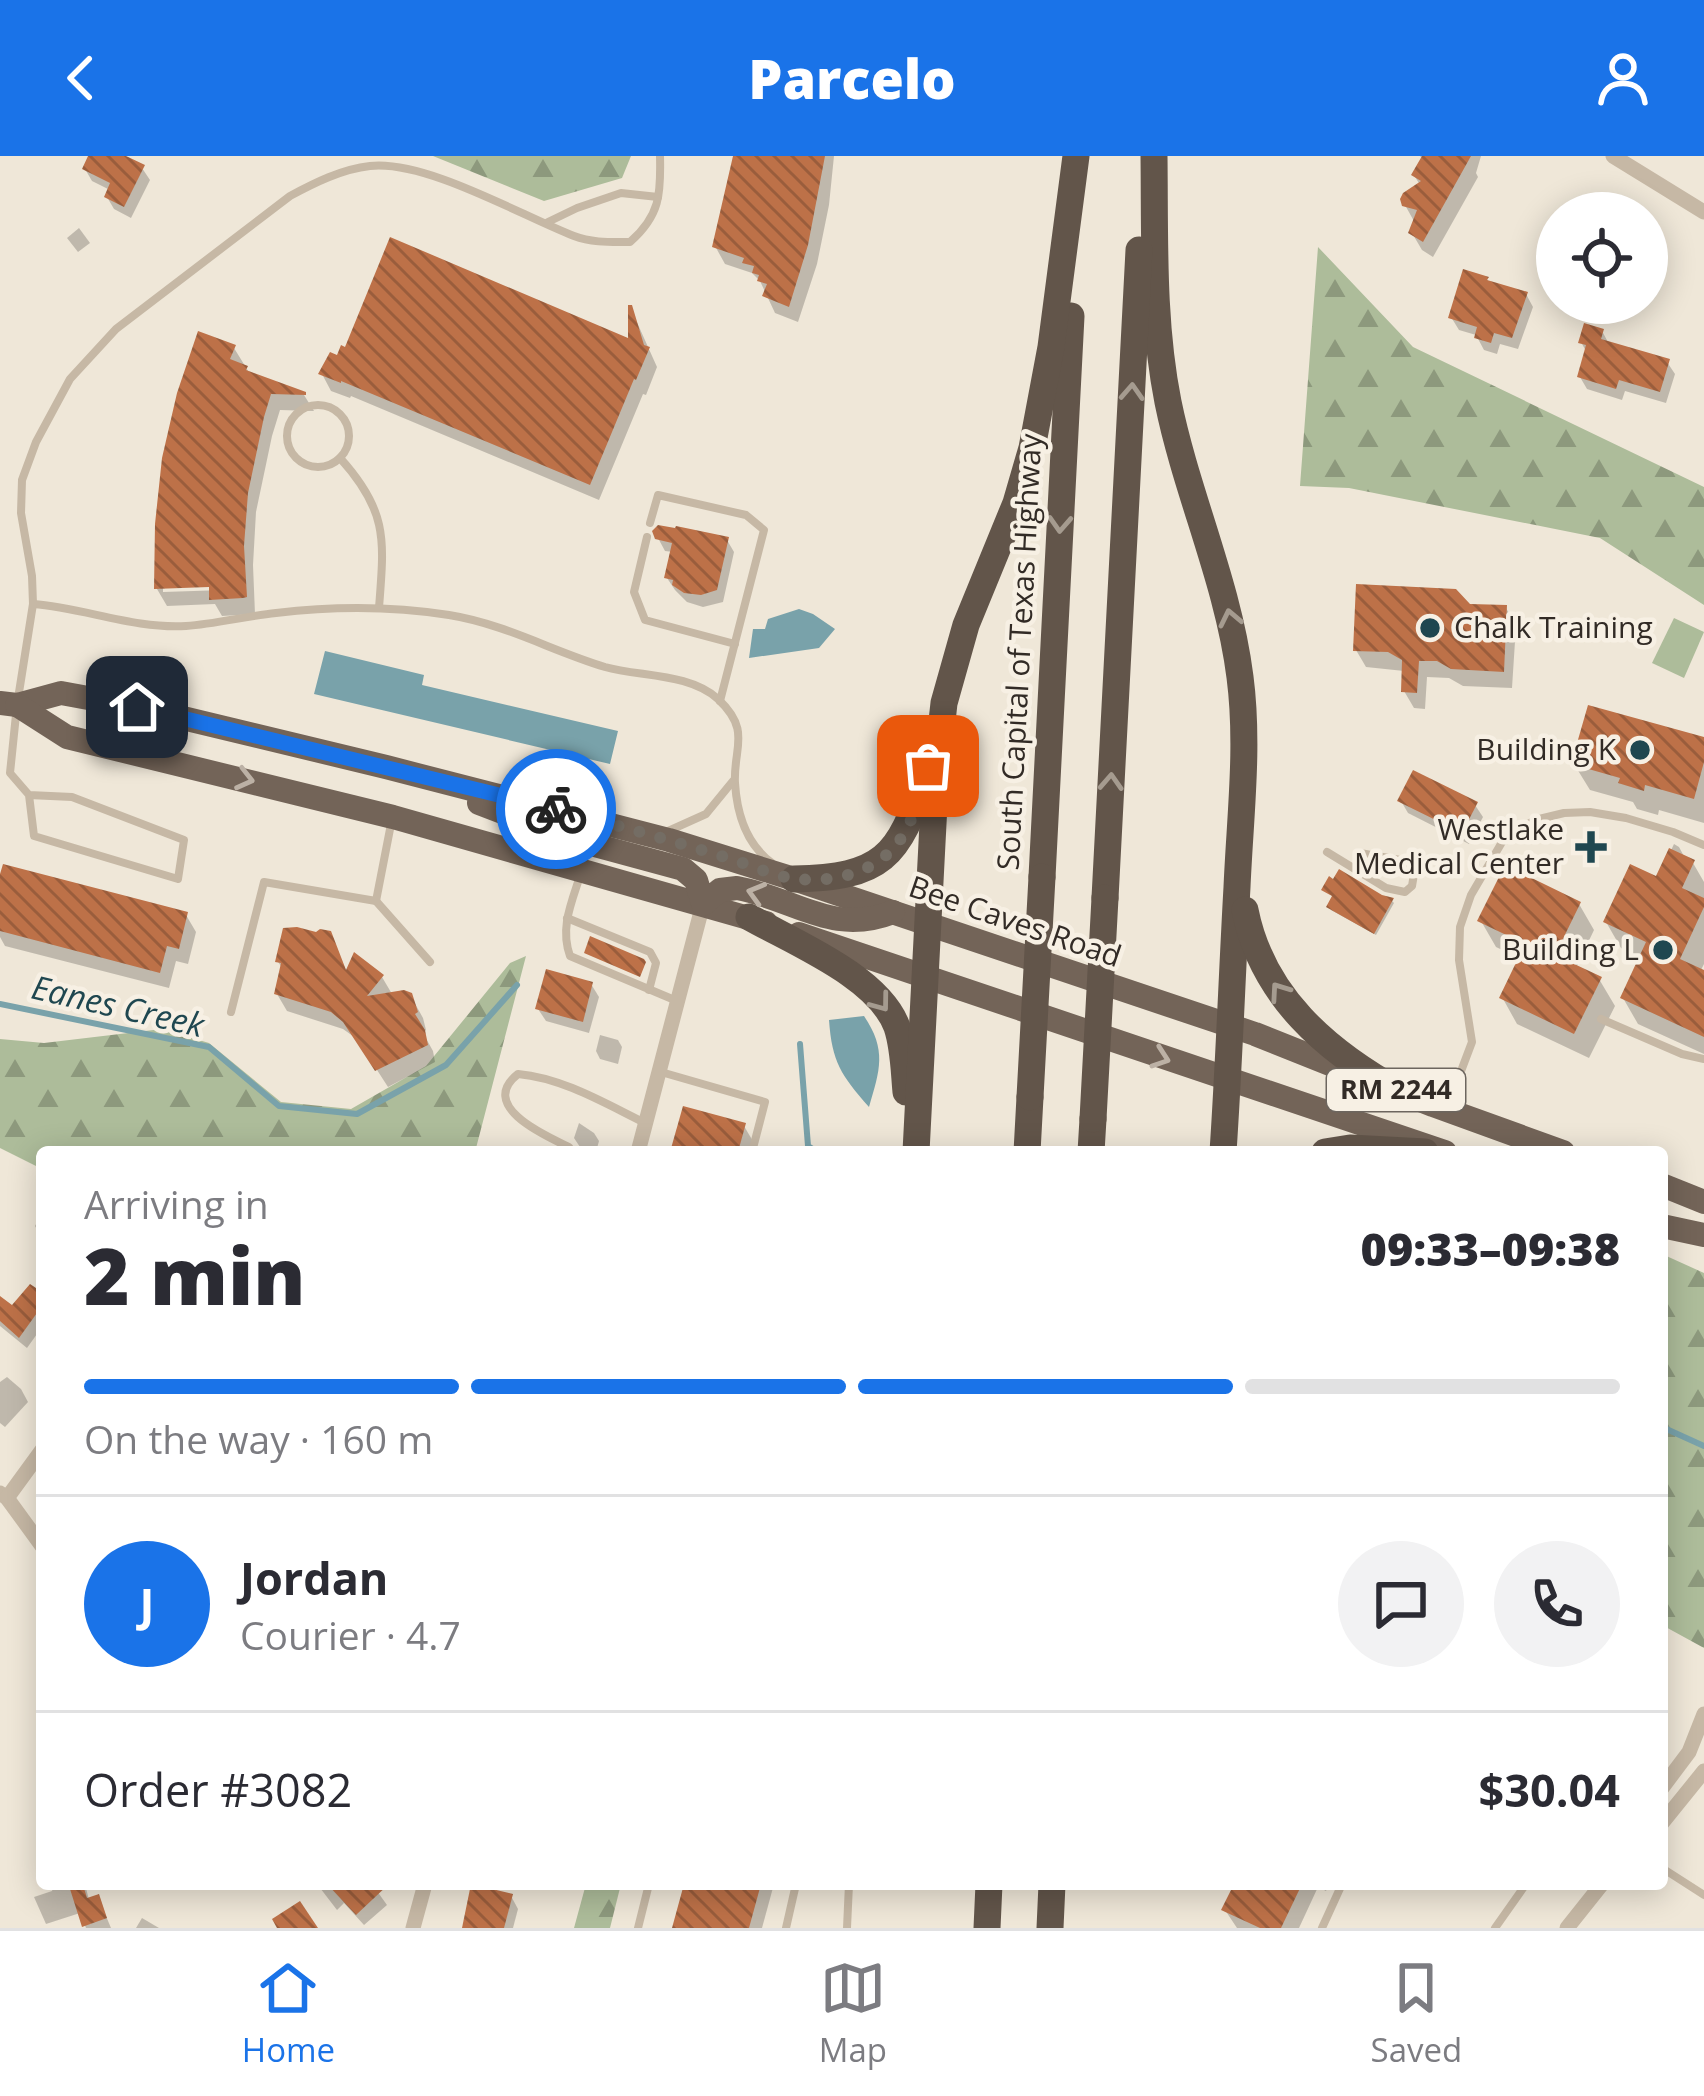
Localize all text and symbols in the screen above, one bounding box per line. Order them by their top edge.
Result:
text: Parcelo [748,41,956,115]
icon: back [48,45,114,111]
icon: person [1590,45,1656,111]
map controls [1536,192,1668,324]
button: locate [1536,192,1668,324]
one-way arrow [1119,382,1145,401]
street label: South Capital of Texas Highway [987,432,1050,871]
one-way arrow [1047,516,1073,534]
place label: Chalk Training [1454,606,1653,647]
one-way arrow [1218,609,1243,629]
marker: Chalk Training [1417,615,1443,641]
pin [86,656,188,758]
icon: home [104,674,170,740]
pin [877,715,979,817]
place label: Building K [1476,728,1617,769]
icon: bag [895,733,961,799]
marker: Building K [1627,737,1653,763]
courier [496,749,616,869]
one-way arrow [234,765,255,790]
one-way arrow [1098,772,1124,791]
icon: bike [523,776,589,842]
place label: Westlake Medical Center [1354,808,1564,883]
marker: Westlake Medical Center [1575,831,1607,863]
street label: Bee Caves Road [904,865,1127,976]
one-way arrow [746,883,767,908]
place label: Building L [1502,928,1639,969]
marker: Building L [1650,937,1676,963]
water label: Eanes Creek [28,964,210,1048]
one-way arrow [1271,982,1293,1004]
one-way arrow [867,990,889,1012]
one-way arrow [1149,1044,1170,1068]
road number: RM 2244 [1327,1069,1465,1111]
text: Arriving in [84,1177,269,1230]
text: 09:33–09:38 [1361,1218,1620,1279]
text: 2 min [84,1222,306,1328]
text: On the way · 160 m [84,1412,433,1465]
button: chat [1338,1541,1464,1667]
button: phone [1494,1541,1620,1667]
text: Jordan [240,1547,388,1608]
text: J [140,1573,154,1634]
text: Courier · 4.7 [240,1608,461,1661]
text: Order #3082 [84,1759,352,1820]
text: $30.04 [1479,1759,1620,1820]
tab: Home [242,1955,335,2072]
tab: Map [819,1955,887,2072]
tab: Saved [1371,1955,1462,2072]

